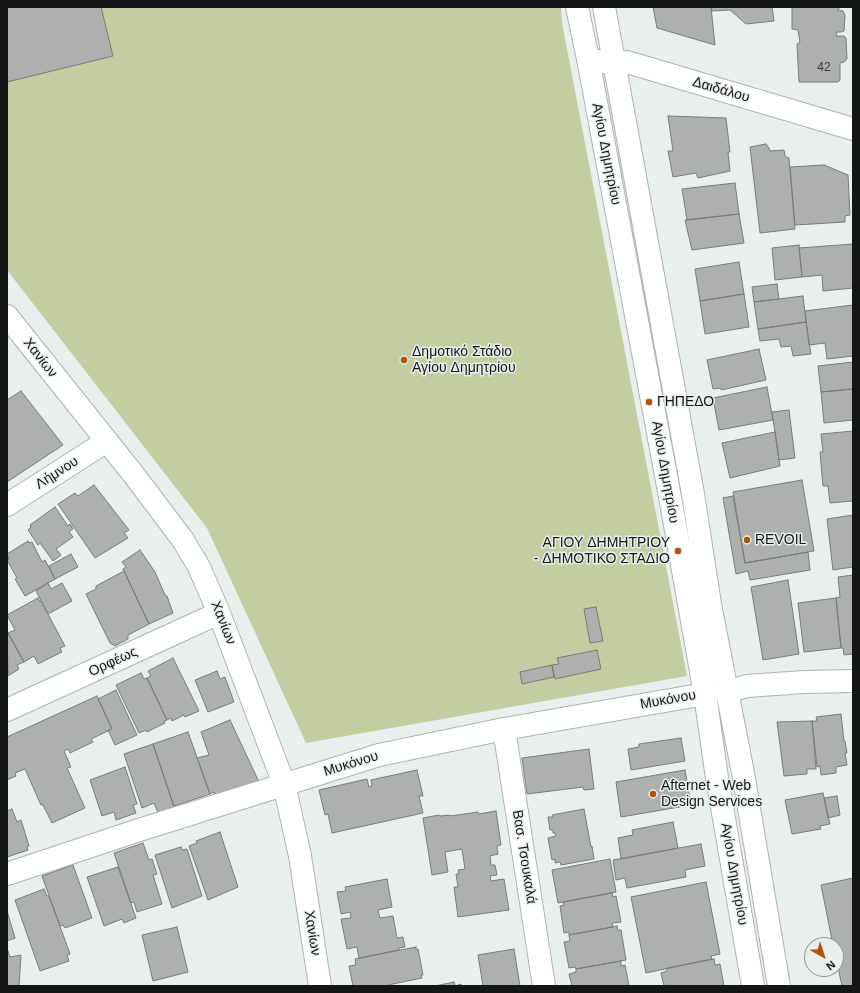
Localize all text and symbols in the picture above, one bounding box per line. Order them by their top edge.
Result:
house number: 42 [817,61,831,75]
street label: Δαιδάλου [690,74,752,106]
street label: Αγίου Δημητρίου [588,102,624,206]
street label: Χανίων [19,335,61,381]
place label: Δημοτικό Στάδιο Αγίου Δημητρίου [412,344,516,376]
marker: Δημοτικό Στάδιο Αγίου Δημητρίου [399,355,409,365]
place label: ΓΗΠΕΔΟ [657,394,714,410]
marker: ΓΗΠΕΔΟ [644,397,654,407]
street label: Αγίου Δημητρίου [648,420,682,524]
street label: Λήμνου [32,453,82,493]
place label: REVOIL [755,532,806,548]
place label: ΑΓΙΟΥ ΔΗΜΗΤΡΙΟΥ - ΔΗΜΟΤΙΚΟ ΣΤΑΔΙΟ [534,535,670,568]
marker: REVOIL [742,535,752,545]
marker: ΑΓΙΟΥ ΔΗΜΗΤΡΙΟΥ - ΔΗΜΟΤΙΚΟ ΣΤΑΔΙΟ [673,546,683,556]
street label: Χανίων [207,599,239,647]
street label: Ορφέως [86,643,140,681]
street label: Μυκόνου [639,687,697,713]
street label: Μυκόνου [322,748,380,780]
place label: Afternet - Web Design Services [661,778,762,810]
marker: Afternet - Web Design Services [648,789,658,799]
street label: Βασ. Τσουκαλά [508,809,540,905]
street label: Αγίου Δημητρίου [717,822,751,926]
street label: Χανίων [300,909,324,957]
north arrow [804,937,844,977]
text: N [824,958,838,973]

